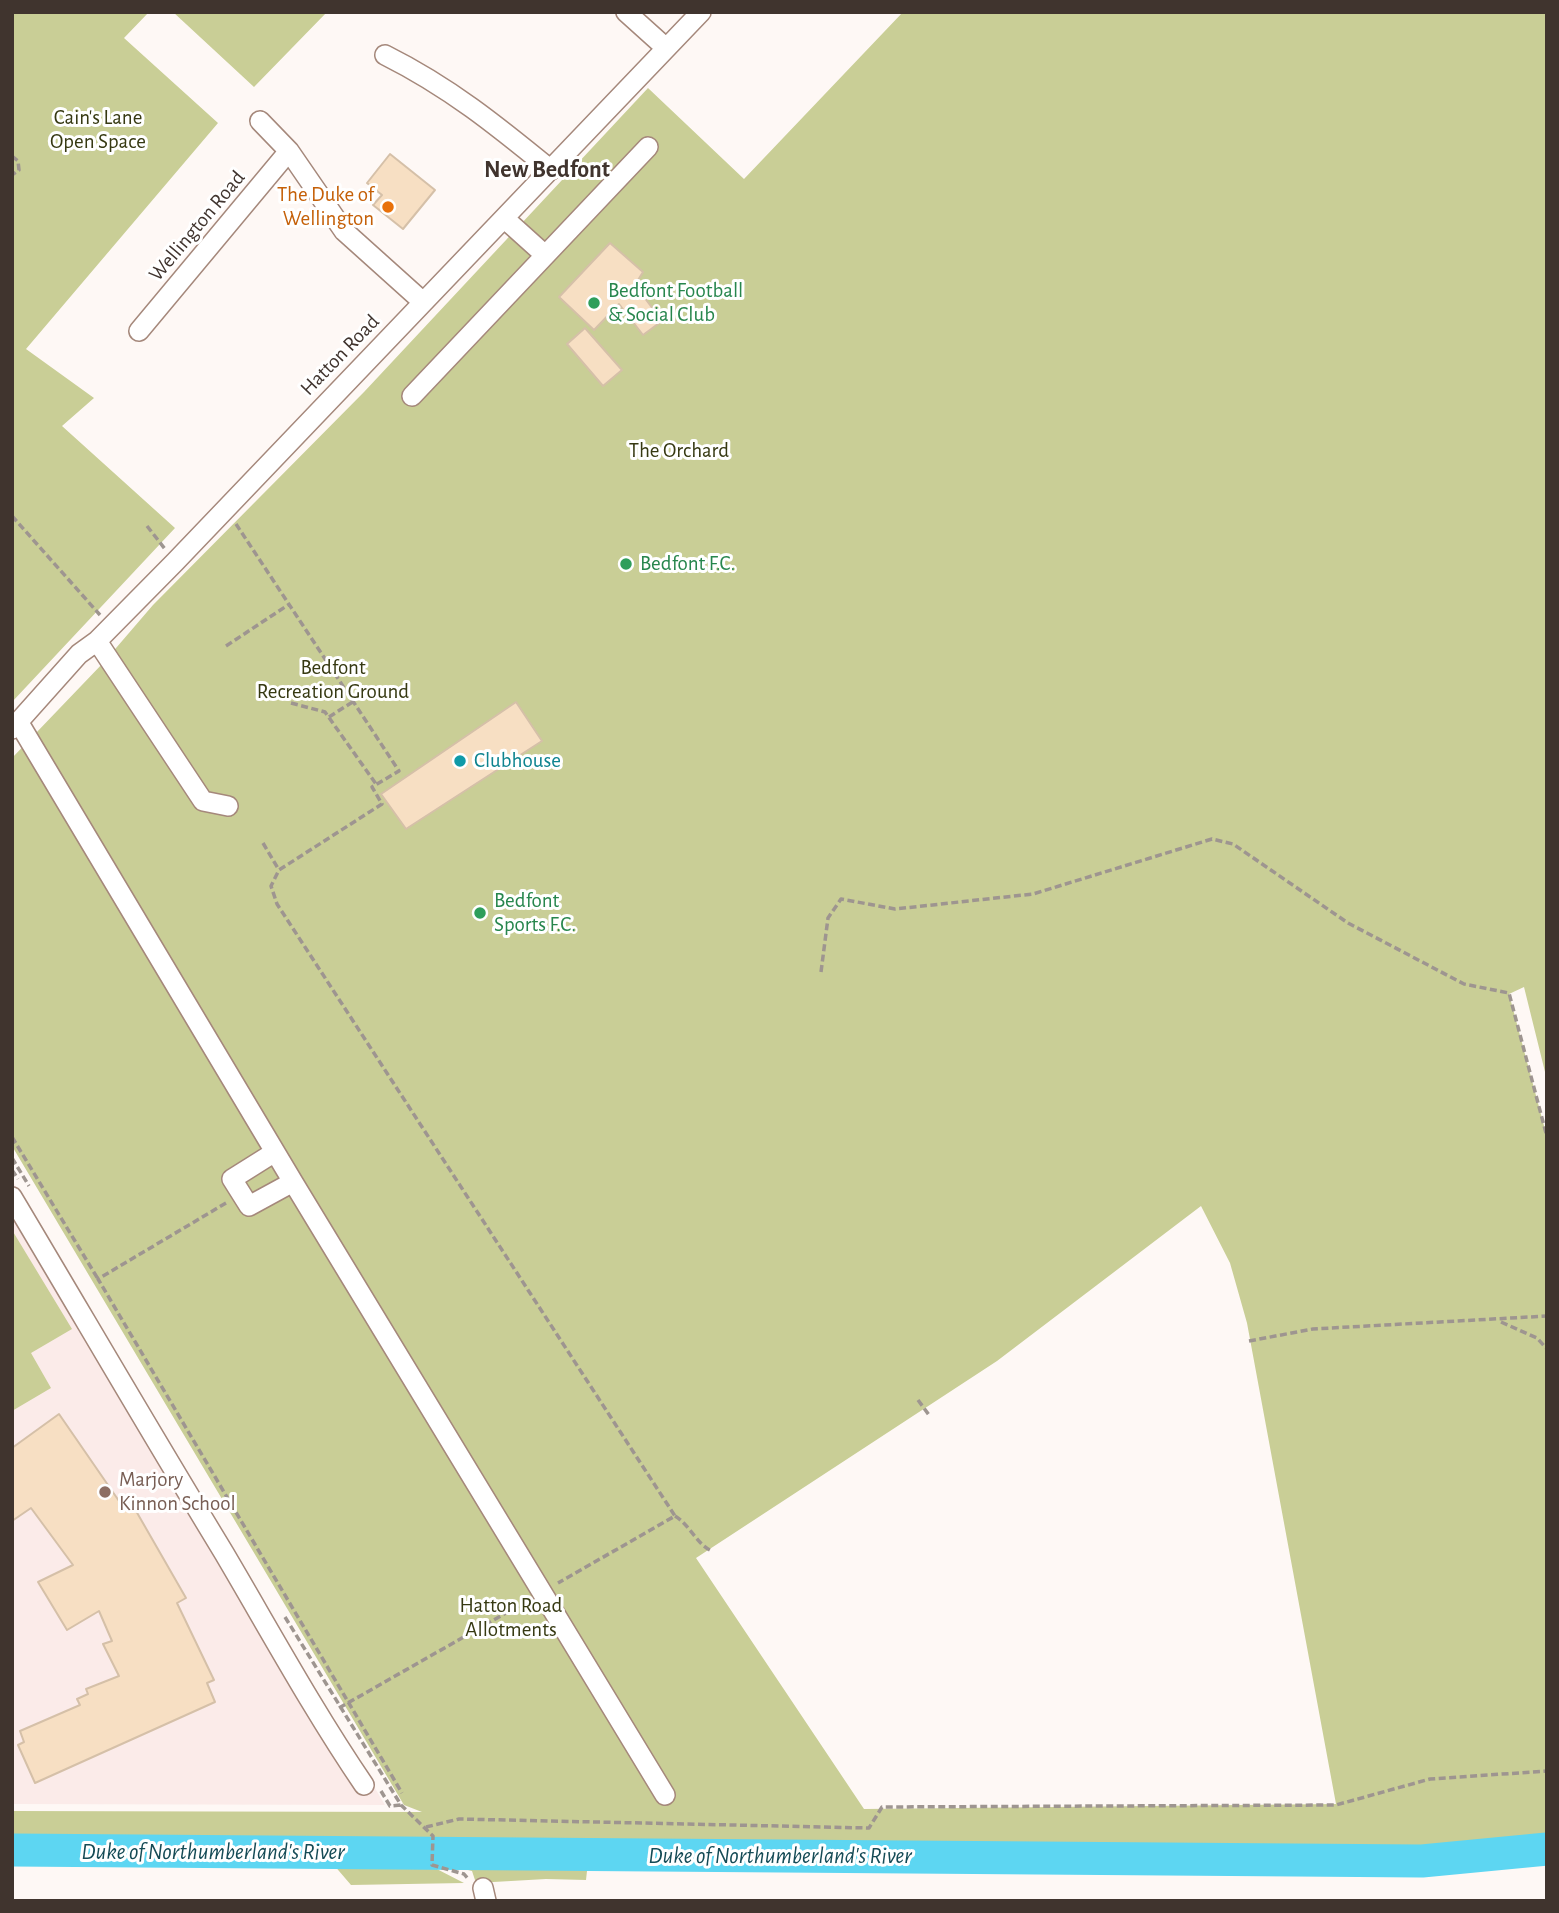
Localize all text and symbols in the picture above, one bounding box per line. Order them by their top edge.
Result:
park label: Cain's Lane Open Space [50,105,146,155]
district label: New Bedfont [484,156,610,184]
street label: Wellington Road [143,166,251,286]
place label: The Duke of Wellington [277,182,374,232]
marker: The Duke of Wellington [380,199,396,215]
place label: Bedfont Football & Social Club [608,278,743,328]
marker: Bedfont Football & Social Club [586,295,602,311]
street label: Hatton Road [295,309,385,401]
park label: The Orchard [629,438,729,464]
place label: Bedfont F.C. [640,551,735,577]
marker: Bedfont F.C. [618,556,634,572]
park label: Bedfont Recreation Ground [257,655,409,705]
place label: Clubhouse [474,748,561,774]
marker: Clubhouse [452,753,468,769]
place label: Bedfont Sports F.C. [494,888,576,938]
marker: Bedfont Sports F.C. [472,905,488,921]
place label: Marjory Kinnon School [119,1467,236,1517]
marker: Marjory Kinnon School [97,1484,113,1500]
park label: Hatton Road Allotments [460,1593,562,1643]
water label: Duke of Northumberland's River [81,1838,345,1866]
water label: Duke of Northumberland's River [648,1842,912,1870]

